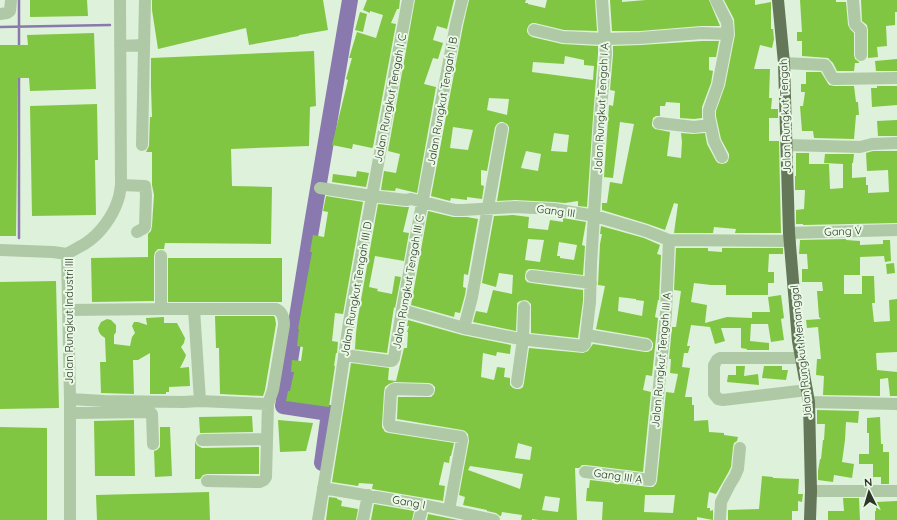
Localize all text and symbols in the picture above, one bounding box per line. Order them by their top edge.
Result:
street label: Jalan Rungkut Tengah I C [371,33,409,163]
street label: Jalan Rungkut Tengah I B [424,35,460,167]
street label: Jalan Rungkut Tengah I A [591,42,611,174]
street label: Jalan Rungkut Tengah [776,58,794,174]
street label: Gang III [536,202,576,220]
street label: Jalan Rungkut Tengah III C [389,214,427,350]
street label: Jalan Rungkut Tengah III D [337,220,375,358]
street label: Gang V [824,223,862,239]
street label: Jalan Rungkut Industri III [62,258,76,384]
street label: Jalan Rungkut Menanggal [787,284,815,420]
street label: Jalan Rungkut Tengah III A [648,292,674,428]
street label: Gang III A [593,466,643,486]
north arrow [849,472,889,512]
text: N [863,475,873,489]
street label: Gang I [391,492,427,512]

